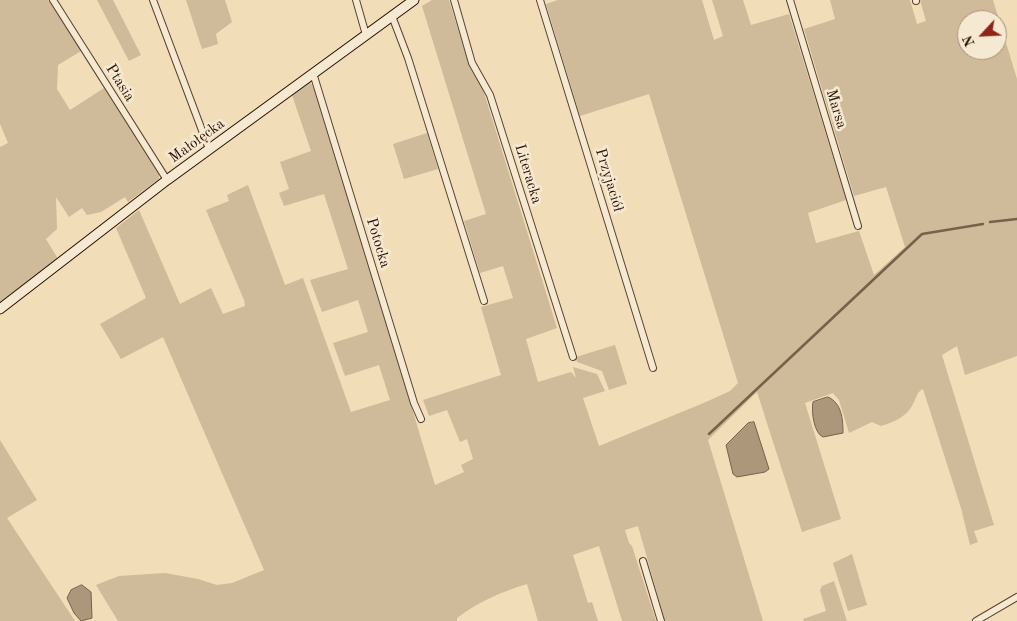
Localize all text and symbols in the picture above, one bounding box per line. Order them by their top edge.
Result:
north arrow [957,10,1007,60]
text: N [961,33,978,49]
street label: Ptasia [102,61,138,105]
street label: Marsa [822,87,850,131]
street label: Małołęcka [166,115,228,167]
street label: Literacka [510,142,546,206]
street label: Przyjaciół [591,146,627,214]
street label: Potocka [362,216,394,270]

